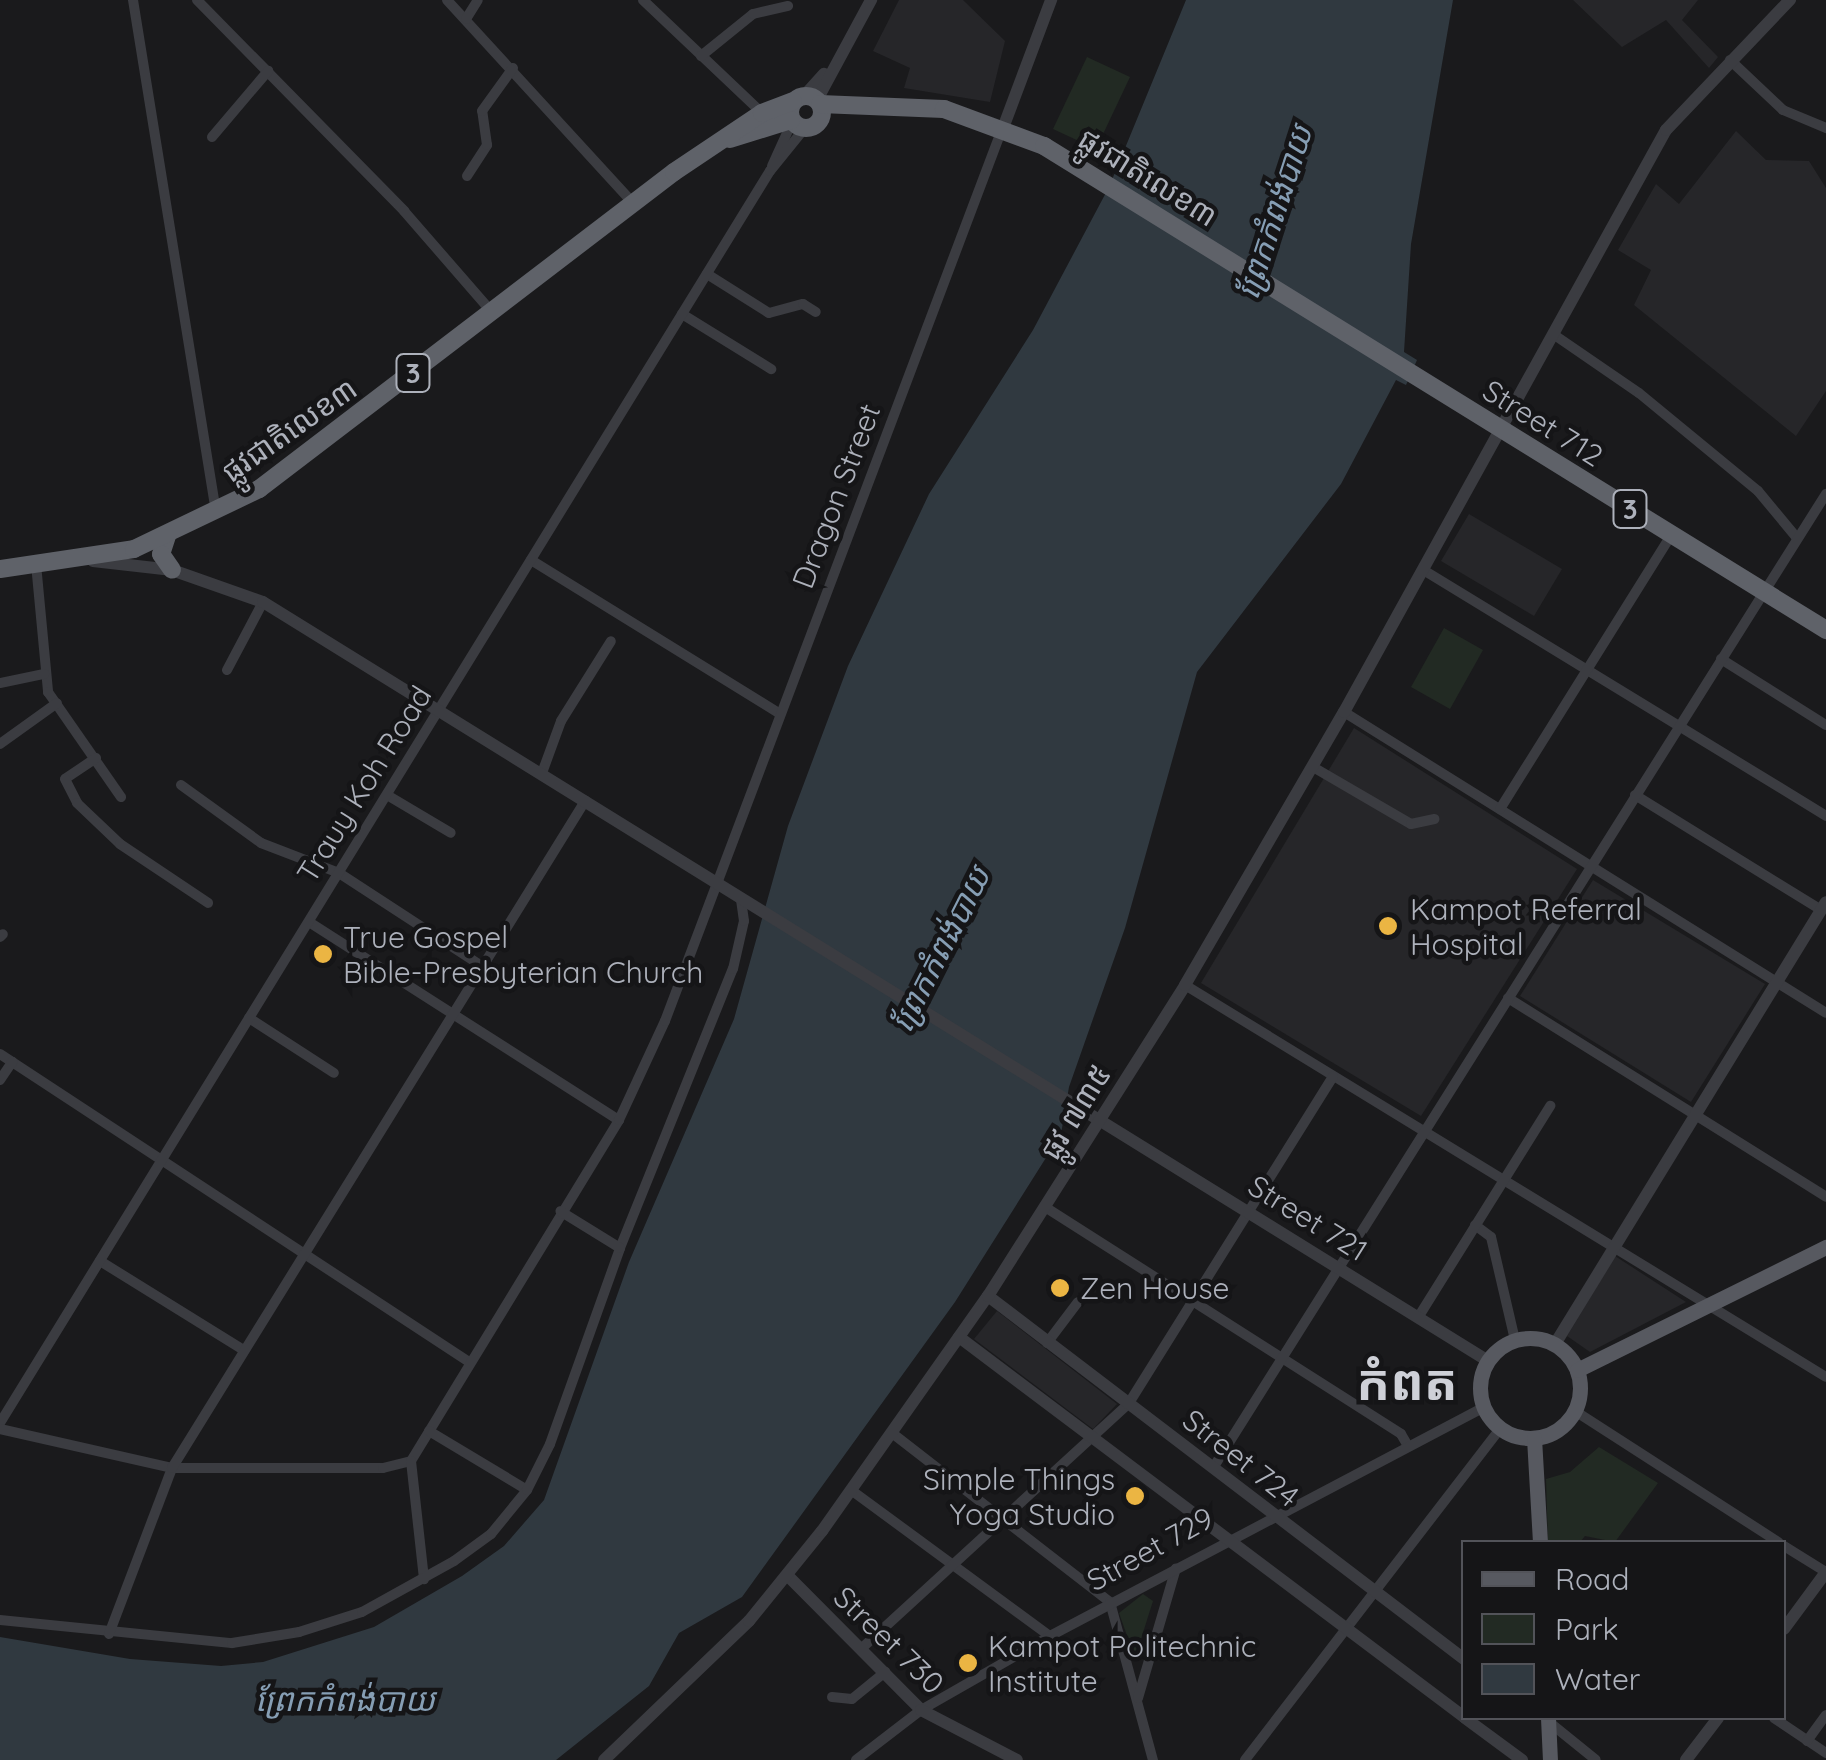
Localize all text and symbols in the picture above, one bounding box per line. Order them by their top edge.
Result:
street label: ផ្លូវជាតិលេខ៣ [1072,120,1224,234]
water label: ព្រែកកំពង់បាយ [1228,120,1320,304]
road number: 3 [393,350,433,396]
street label: ផ្លូវជាតិលេខ៣ [214,370,364,490]
street label: Street 712 [1476,372,1610,474]
street label: Dragon Street [784,399,888,593]
road number: 3 [1610,486,1650,532]
street label: Trauy Koh Road [289,679,439,889]
water label: ព្រែកកំពង់បាយ [882,860,998,1038]
place label: Kampot Referral Hospital [1410,891,1642,962]
marker: Kampot Referral Hospital [1375,913,1401,939]
place label: True Gospel Bible-Presbyterian Church [343,919,703,990]
marker: True Gospel Bible-Presbyterian Church [312,943,334,965]
street label: ផ្លូវ ៧៣៥ [1032,1058,1118,1166]
street label: Street 721 [1242,1167,1374,1269]
place label: Zen House [1080,1270,1229,1306]
marker: Zen House [1049,1277,1071,1299]
district label: កំពត [1356,1352,1458,1412]
street label: Street 724 [1176,1401,1306,1515]
place label: Simple Things Yoga Studio [923,1461,1115,1532]
marker: Simple Things Yoga Studio [1124,1485,1146,1507]
street label: Street 729 [1081,1500,1219,1598]
legend [1461,1540,1786,1720]
text: Road [1555,1560,1629,1598]
street label: Street 730 [826,1579,952,1701]
text: Park [1555,1610,1619,1648]
place label: Kampot Politechnic Institute [988,1628,1256,1698]
marker: Kampot Politechnic Institute [957,1652,979,1674]
text: Water [1555,1660,1640,1698]
water label: ព្រែកកំពង់បាយ [255,1680,435,1718]

